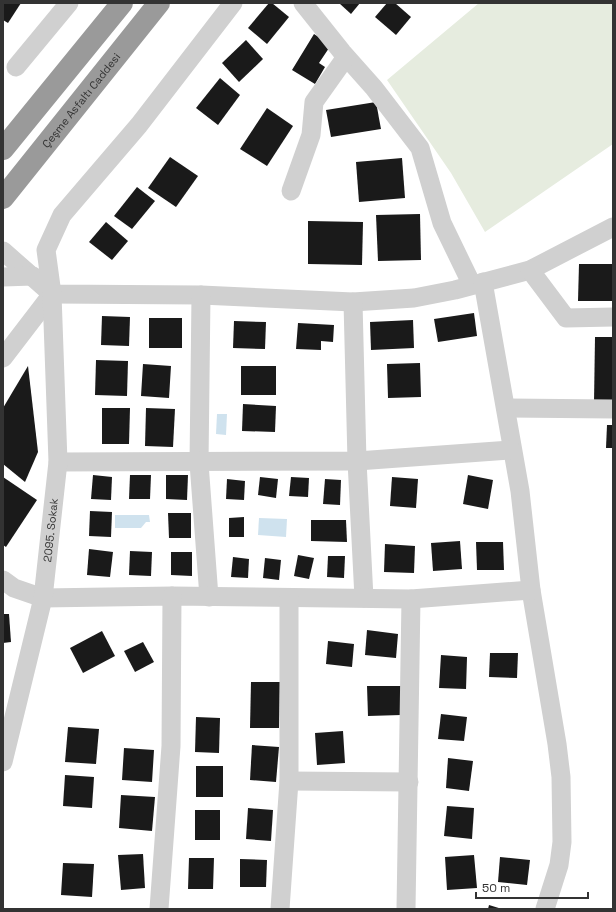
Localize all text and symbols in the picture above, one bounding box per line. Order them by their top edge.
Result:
street label: Çeşme Asfaltı Caddesi [39,50,123,151]
street label: 2095. Sokak [40,498,61,563]
scale bar [476,874,588,900]
text: 50 m [482,880,510,896]

